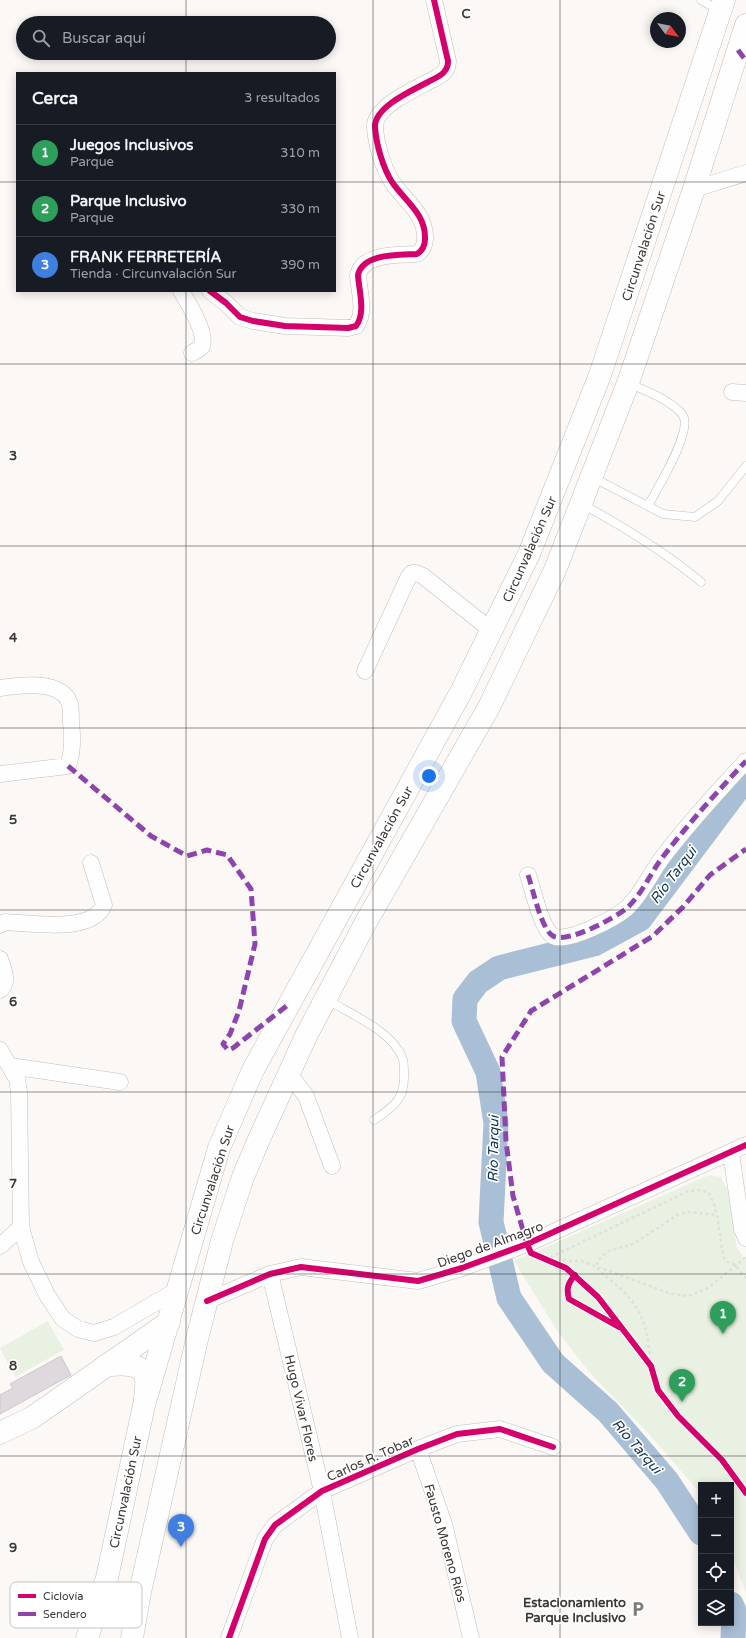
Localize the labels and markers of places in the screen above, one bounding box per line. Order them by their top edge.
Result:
pin: 1 [710,1301,736,1334]
pin: 2 [669,1369,695,1402]
pin: 3 [168,1514,194,1547]
place label: Estacionamiento Parque Inclusivo [523,1595,626,1626]
parking icon: Estacionamiento Parque Inclusivo [629,1600,647,1618]

